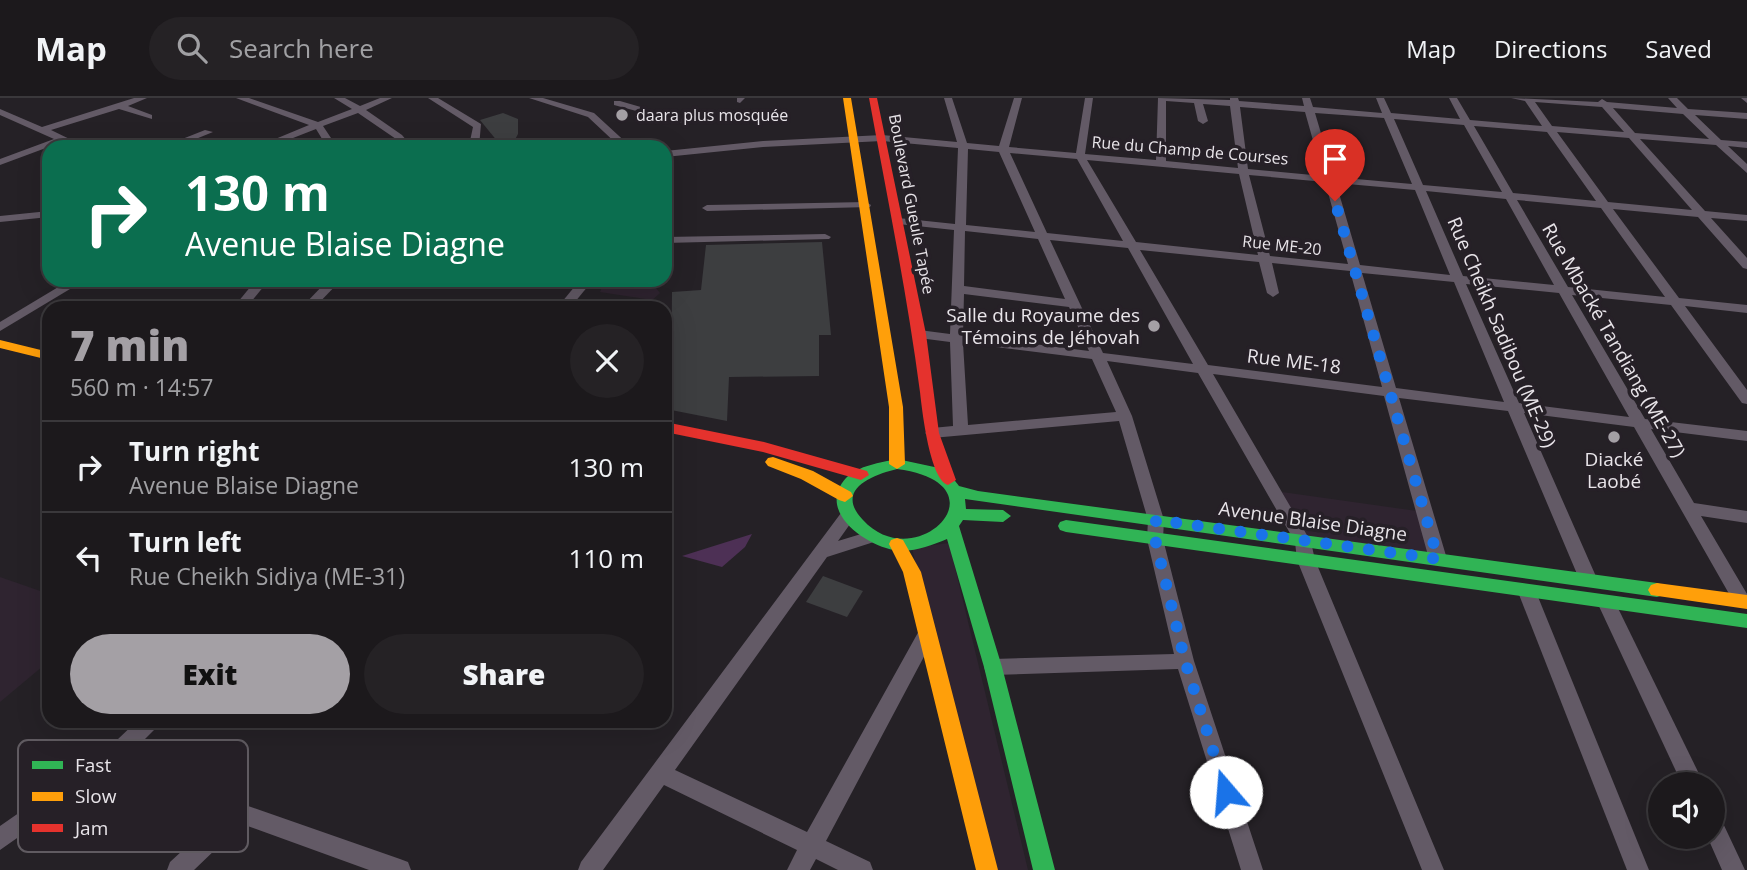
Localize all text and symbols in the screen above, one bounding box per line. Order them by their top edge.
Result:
search box [149,17,639,80]
text: Map [35,26,107,71]
icon: search [173,29,211,67]
text: Search here [229,30,374,66]
text: Map [1406,32,1456,65]
text: Directions [1494,32,1607,65]
text: Saved [1645,32,1712,65]
place label: daara plus mosquée [636,104,788,126]
marker: daara plus mosquée [614,107,630,123]
street label: Boulevard Gueule Tapée [884,112,940,296]
pin [1305,129,1365,201]
street label: Rue du Champ de Courses [1091,130,1289,170]
icon: arrive [1316,140,1354,178]
text: 130 m [185,159,330,225]
icon: right [70,168,161,259]
street label: Rue Cheikh Sadibou (ME-29) [1442,213,1562,451]
street label: Rue Mbacké Tandiang (ME-27) [1536,218,1692,462]
text: Avenue Blaise Diagne [185,222,505,265]
street label: Rue ME-20 [1241,230,1323,260]
place label: Salle du Royaume des Témoins de Jéhovah [946,302,1140,350]
text: 7 min [70,316,189,373]
marker: Salle du Royaume des Témoins de Jéhovah [1146,318,1162,334]
button: close [570,324,644,398]
street label: Rue ME-18 [1246,342,1342,380]
text: 560 m · 14:57 [70,371,213,403]
marker: Diacké Laobé [1606,429,1622,445]
text: Turn right [129,433,260,469]
place label: Diacké Laobé [1585,446,1643,494]
icon: right [70,448,108,486]
text: 130 m [569,449,644,485]
text: Avenue Blaise Diagne [129,469,359,501]
street label: Avenue Blaise Diagne [1217,495,1409,547]
text: Turn left [129,524,241,560]
icon: left [70,539,108,577]
text: 110 m [569,540,644,576]
text: Rue Cheikh Sidiya (ME-31) [129,560,405,592]
button: Exit [70,634,350,714]
button: Share [364,634,644,714]
legend [18,740,248,852]
text: Fast [75,752,111,778]
position arrow [1189,755,1263,829]
map controls [1648,772,1725,849]
button: sound [1648,772,1725,849]
text: Slow [75,783,117,809]
text: Jam [73,815,108,841]

